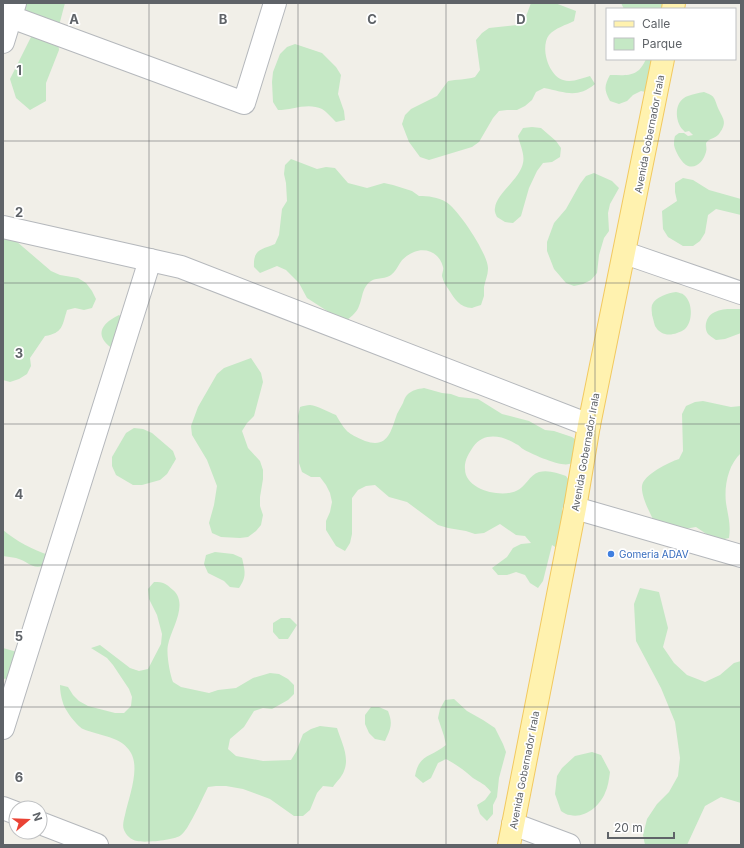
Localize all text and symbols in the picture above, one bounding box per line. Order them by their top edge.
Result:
legend [606,8,736,60]
text: A [69,11,79,27]
text: B [219,11,228,27]
text: C [367,11,377,27]
text: D [516,11,526,27]
text: Calle [642,16,670,31]
text: Parque [642,36,682,51]
text: 1 [16,62,22,78]
street label: Avenida Gobernador Irala [632,74,666,194]
text: 2 [15,204,23,220]
text: 3 [15,345,23,361]
street label: Avenida Gobernador Irala [569,392,601,512]
text: 4 [15,486,24,502]
place label: Gomeria ADAV [619,548,689,560]
marker: Gomeria ADAV [606,549,616,559]
text: 5 [15,628,23,644]
street label: Avenida Gobernador Irala [507,710,541,830]
text: 6 [15,769,23,785]
north arrow [8,800,48,840]
text: N [29,810,45,823]
scale bar [608,814,674,840]
text: 20 m [614,820,643,835]

